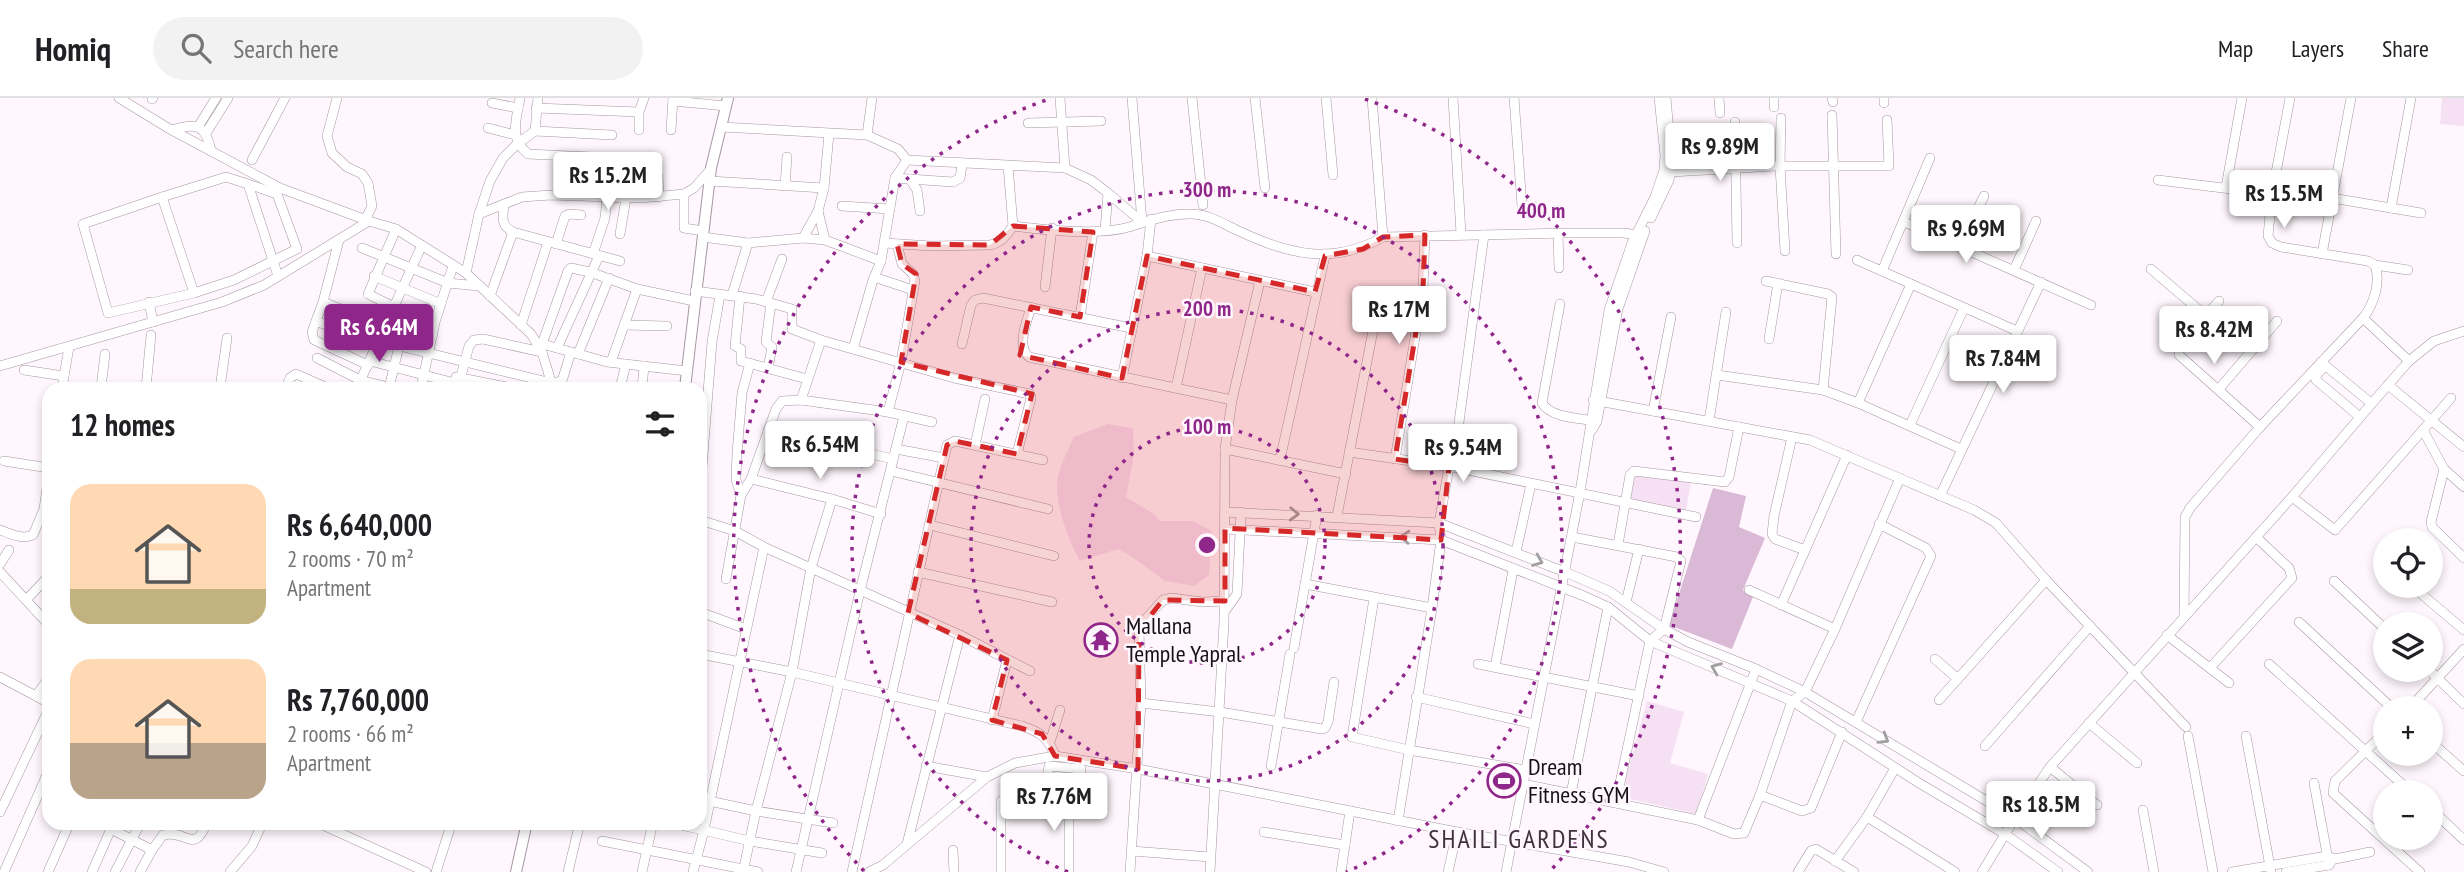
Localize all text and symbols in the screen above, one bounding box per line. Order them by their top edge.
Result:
search box [153,17,643,80]
text: Homiq [35,27,111,70]
icon: search [177,29,215,67]
text: Search here [233,32,339,65]
text: Map [2218,33,2253,64]
text: Layers [2291,33,2344,64]
text: Share [2382,33,2429,64]
pin: Rs 9.89M [1648,123,1792,183]
text: Rs 9.89M [1681,131,1759,160]
pin: Rs 15.2M [536,152,680,212]
text: Rs 15.2M [569,160,647,189]
pin: Rs 15.5M [2212,170,2356,230]
text: 300 m [1183,176,1231,203]
text: Rs 15.5M [2245,178,2323,207]
text: 400 m [1517,197,1565,224]
pin: Rs 9.69M [1894,206,2038,265]
text: Rs 9.69M [1927,213,2005,242]
pin: Rs 17M [1342,286,1456,346]
text: Rs 17M [1368,294,1430,323]
text: 200 m [1183,295,1231,322]
pin: Rs 6.64M [307,304,451,364]
pin: Rs 8.42M [2142,306,2286,366]
text: Rs 6.64M [340,312,418,341]
text: Rs 8.42M [2175,314,2253,343]
pin: Rs 7.84M [1931,336,2075,395]
text: Rs 7.84M [1965,343,2041,372]
text: 12 homes [70,405,175,444]
icon: filters [641,405,679,443]
text: 100 m [1183,413,1231,440]
pin: Rs 6.54M [748,422,892,481]
pin: Rs 9.54M [1391,424,1535,484]
text: Rs 6.54M [781,429,859,458]
text: Rs 9.54M [1424,432,1502,461]
text: Rs 6,640,000 [287,505,432,544]
one-way arrow [1288,507,1299,522]
icon: home [126,512,210,596]
map controls [2373,528,2443,850]
button: locate [2373,528,2443,598]
one-way arrow [1399,530,1410,545]
centre of rings [1195,533,1219,557]
text: 2 rooms · 70 m² [287,544,414,573]
one-way arrow [1531,553,1544,567]
text: Apartment [287,573,371,602]
place label: Mallana Temple Yapral [1126,610,1242,669]
button: layers [2373,612,2443,682]
temple icon: Mallana Temple Yapral [1082,621,1120,659]
one-way arrow [1711,663,1723,677]
text: Rs 7,760,000 [287,680,429,719]
icon: home [126,687,210,771]
button: + [2373,696,2443,766]
text: 2 rooms · 66 m² [287,719,414,748]
one-way arrow [1877,731,1890,744]
text: Apartment [287,748,371,777]
place label: Dream Fitness GYM [1528,751,1630,810]
sports icon: Dream Fitness GYM [1485,762,1523,800]
pin: Rs 7.76M [982,774,1126,833]
button: − [2373,780,2443,850]
text: Rs 7.76M [1016,781,1092,810]
pin: Rs 18.5M [1969,782,2113,841]
text: Rs 18.5M [2002,789,2080,818]
district label: SHAILI GARDENS [1428,822,1610,855]

